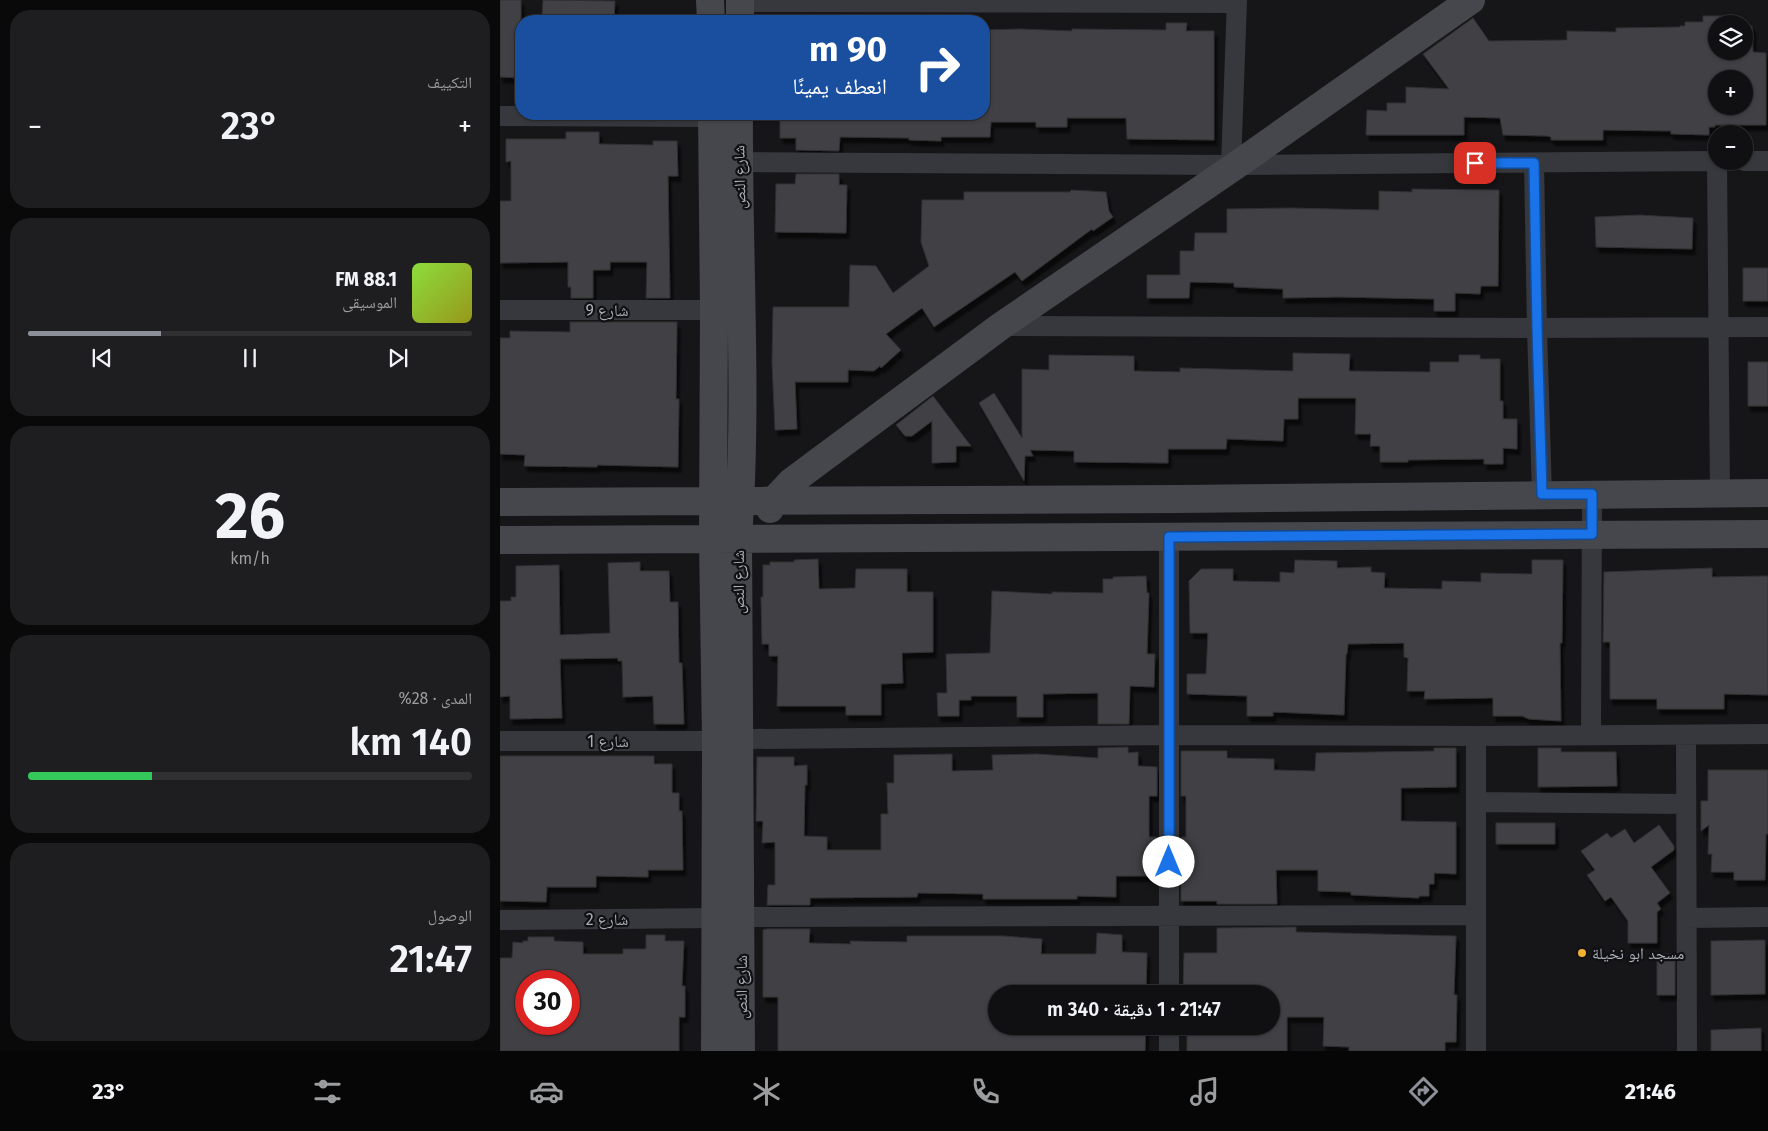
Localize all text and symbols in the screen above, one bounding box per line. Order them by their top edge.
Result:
map controls [1708,15,1753,170]
button: layers [1708,15,1753,60]
text: 90 m [809,28,887,70]
icon: right [905,35,970,100]
button: + [1708,70,1753,115]
text: التكييف [427,73,472,92]
text: انعطف يمينًا [792,73,887,100]
text: 23° [221,103,279,149]
text: − [28,110,42,143]
text: + [458,110,472,143]
button: − [1708,125,1753,170]
pin [1454,142,1496,184]
street label: شارع النص [729,145,751,209]
icon: arrive [1461,149,1489,177]
text: 88.1 FM [335,268,397,291]
text: الموسيقى [342,293,397,312]
street label: شارع 9 [585,301,629,321]
icon: previous [88,344,116,372]
icon: pause [236,344,264,372]
icon: next [384,344,412,372]
text: 26 [215,477,285,555]
text: km/h [230,549,270,568]
street label: شارع النص [729,550,749,614]
text: المدى · 28% [398,689,472,708]
text: 140 km [349,719,472,765]
street label: شارع 1 [587,732,629,752]
position arrow [1142,835,1194,887]
text: الوصول [428,906,472,925]
street label: شارع 2 [586,910,628,930]
text: 21:47 [389,936,472,982]
place label: مسجد ابو نخيلة [1592,944,1684,963]
marker: مسجد ابو نخيلة [1576,947,1588,959]
street label: شارع النص [732,955,752,1019]
speed limit sign: 30 [515,970,580,1035]
text: 21:47 · 1 دقيقة · 340 m [1047,998,1221,1021]
icon: filters [310,1074,345,1109]
icon: car [529,1074,564,1109]
icon: climate [749,1074,784,1109]
icon: phone [968,1074,1003,1109]
icon: music [1187,1074,1222,1109]
icon: directions [1406,1074,1441,1109]
text: 23° [92,1078,126,1105]
text: 21:46 [1625,1078,1676,1105]

